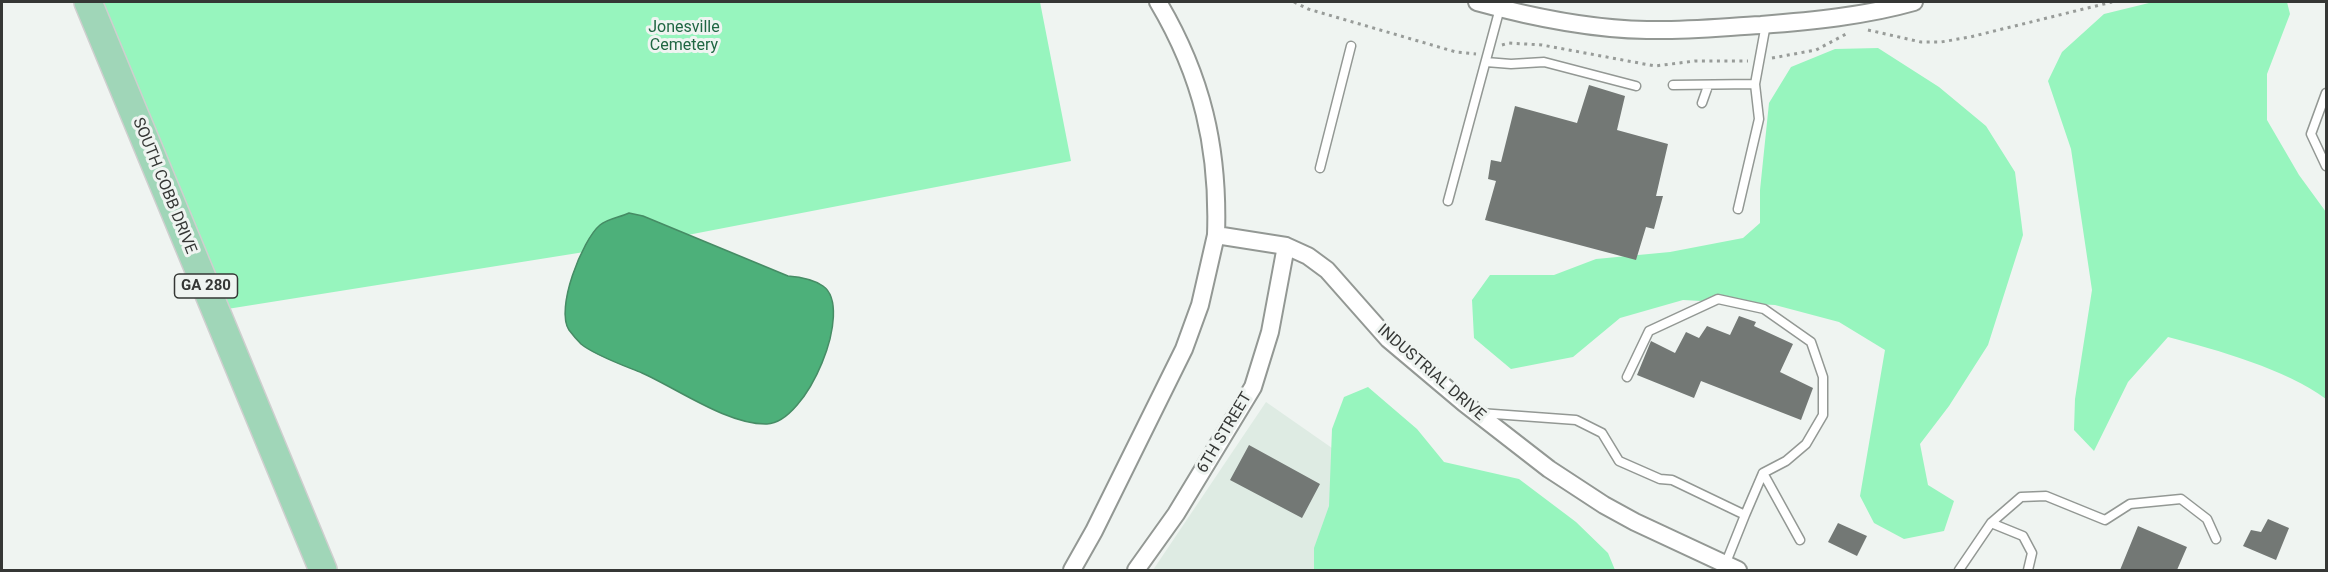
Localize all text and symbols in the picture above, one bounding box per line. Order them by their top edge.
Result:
park label: Jonesville Cemetery [648,18,720,56]
street label: SOUTH COBB DRIVE [128,115,200,257]
road number: GA 280 [174,274,238,298]
street label: INDUSTRIAL DRIVE [1373,321,1489,425]
street label: 6TH STREET [1193,389,1257,477]

